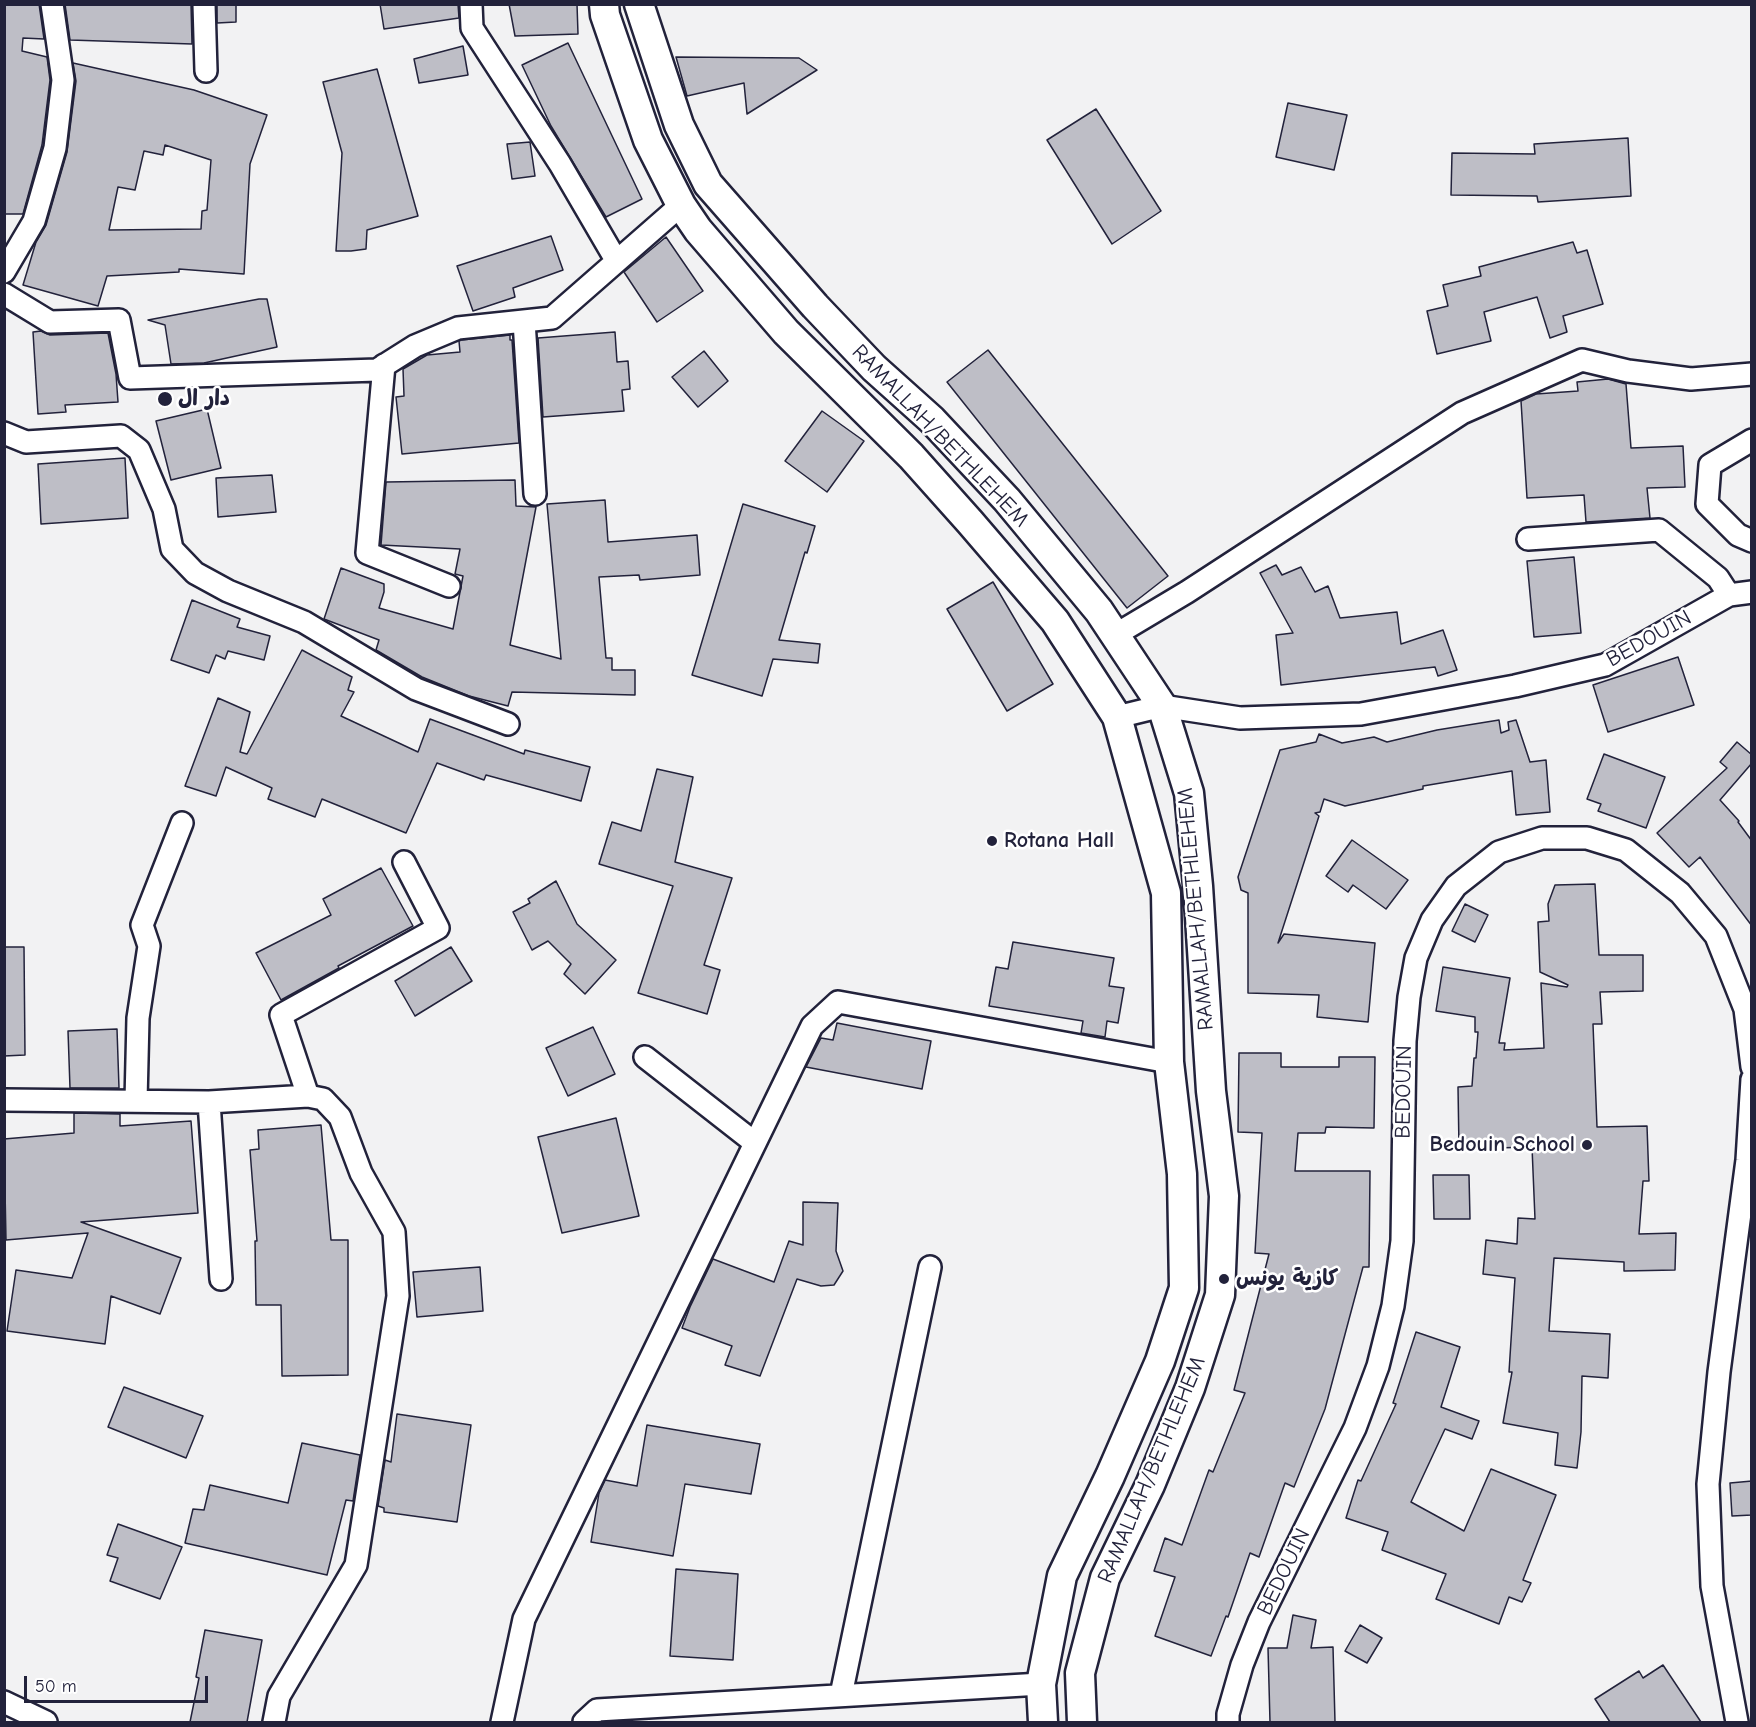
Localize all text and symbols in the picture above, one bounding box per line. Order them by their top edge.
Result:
street label: RAMALLAH/BETHLEHEM [846,339,1034,533]
place label: دار ال [178,386,230,412]
marker: دار ال [156,390,174,408]
street label: BEDOUIN [1602,605,1696,673]
street label: RAMALLAH/BETHLEHEM [1172,787,1220,1031]
place label: Rotana Hall [1004,828,1114,854]
marker: Rotana Hall [985,834,999,848]
street label: BEDOUIN [1390,1045,1418,1139]
place label: Bedouin School [1429,1132,1575,1158]
marker: Bedouin School [1580,1138,1594,1152]
place label: كازية يونس [1236,1266,1338,1292]
marker: كازية يونس [1217,1272,1231,1286]
street label: RAMALLAH/BETHLEHEM [1092,1353,1212,1587]
street label: BEDOUIN [1252,1524,1316,1620]
scale bar [27,1664,212,1702]
text: 50 m [35,1676,77,1697]

